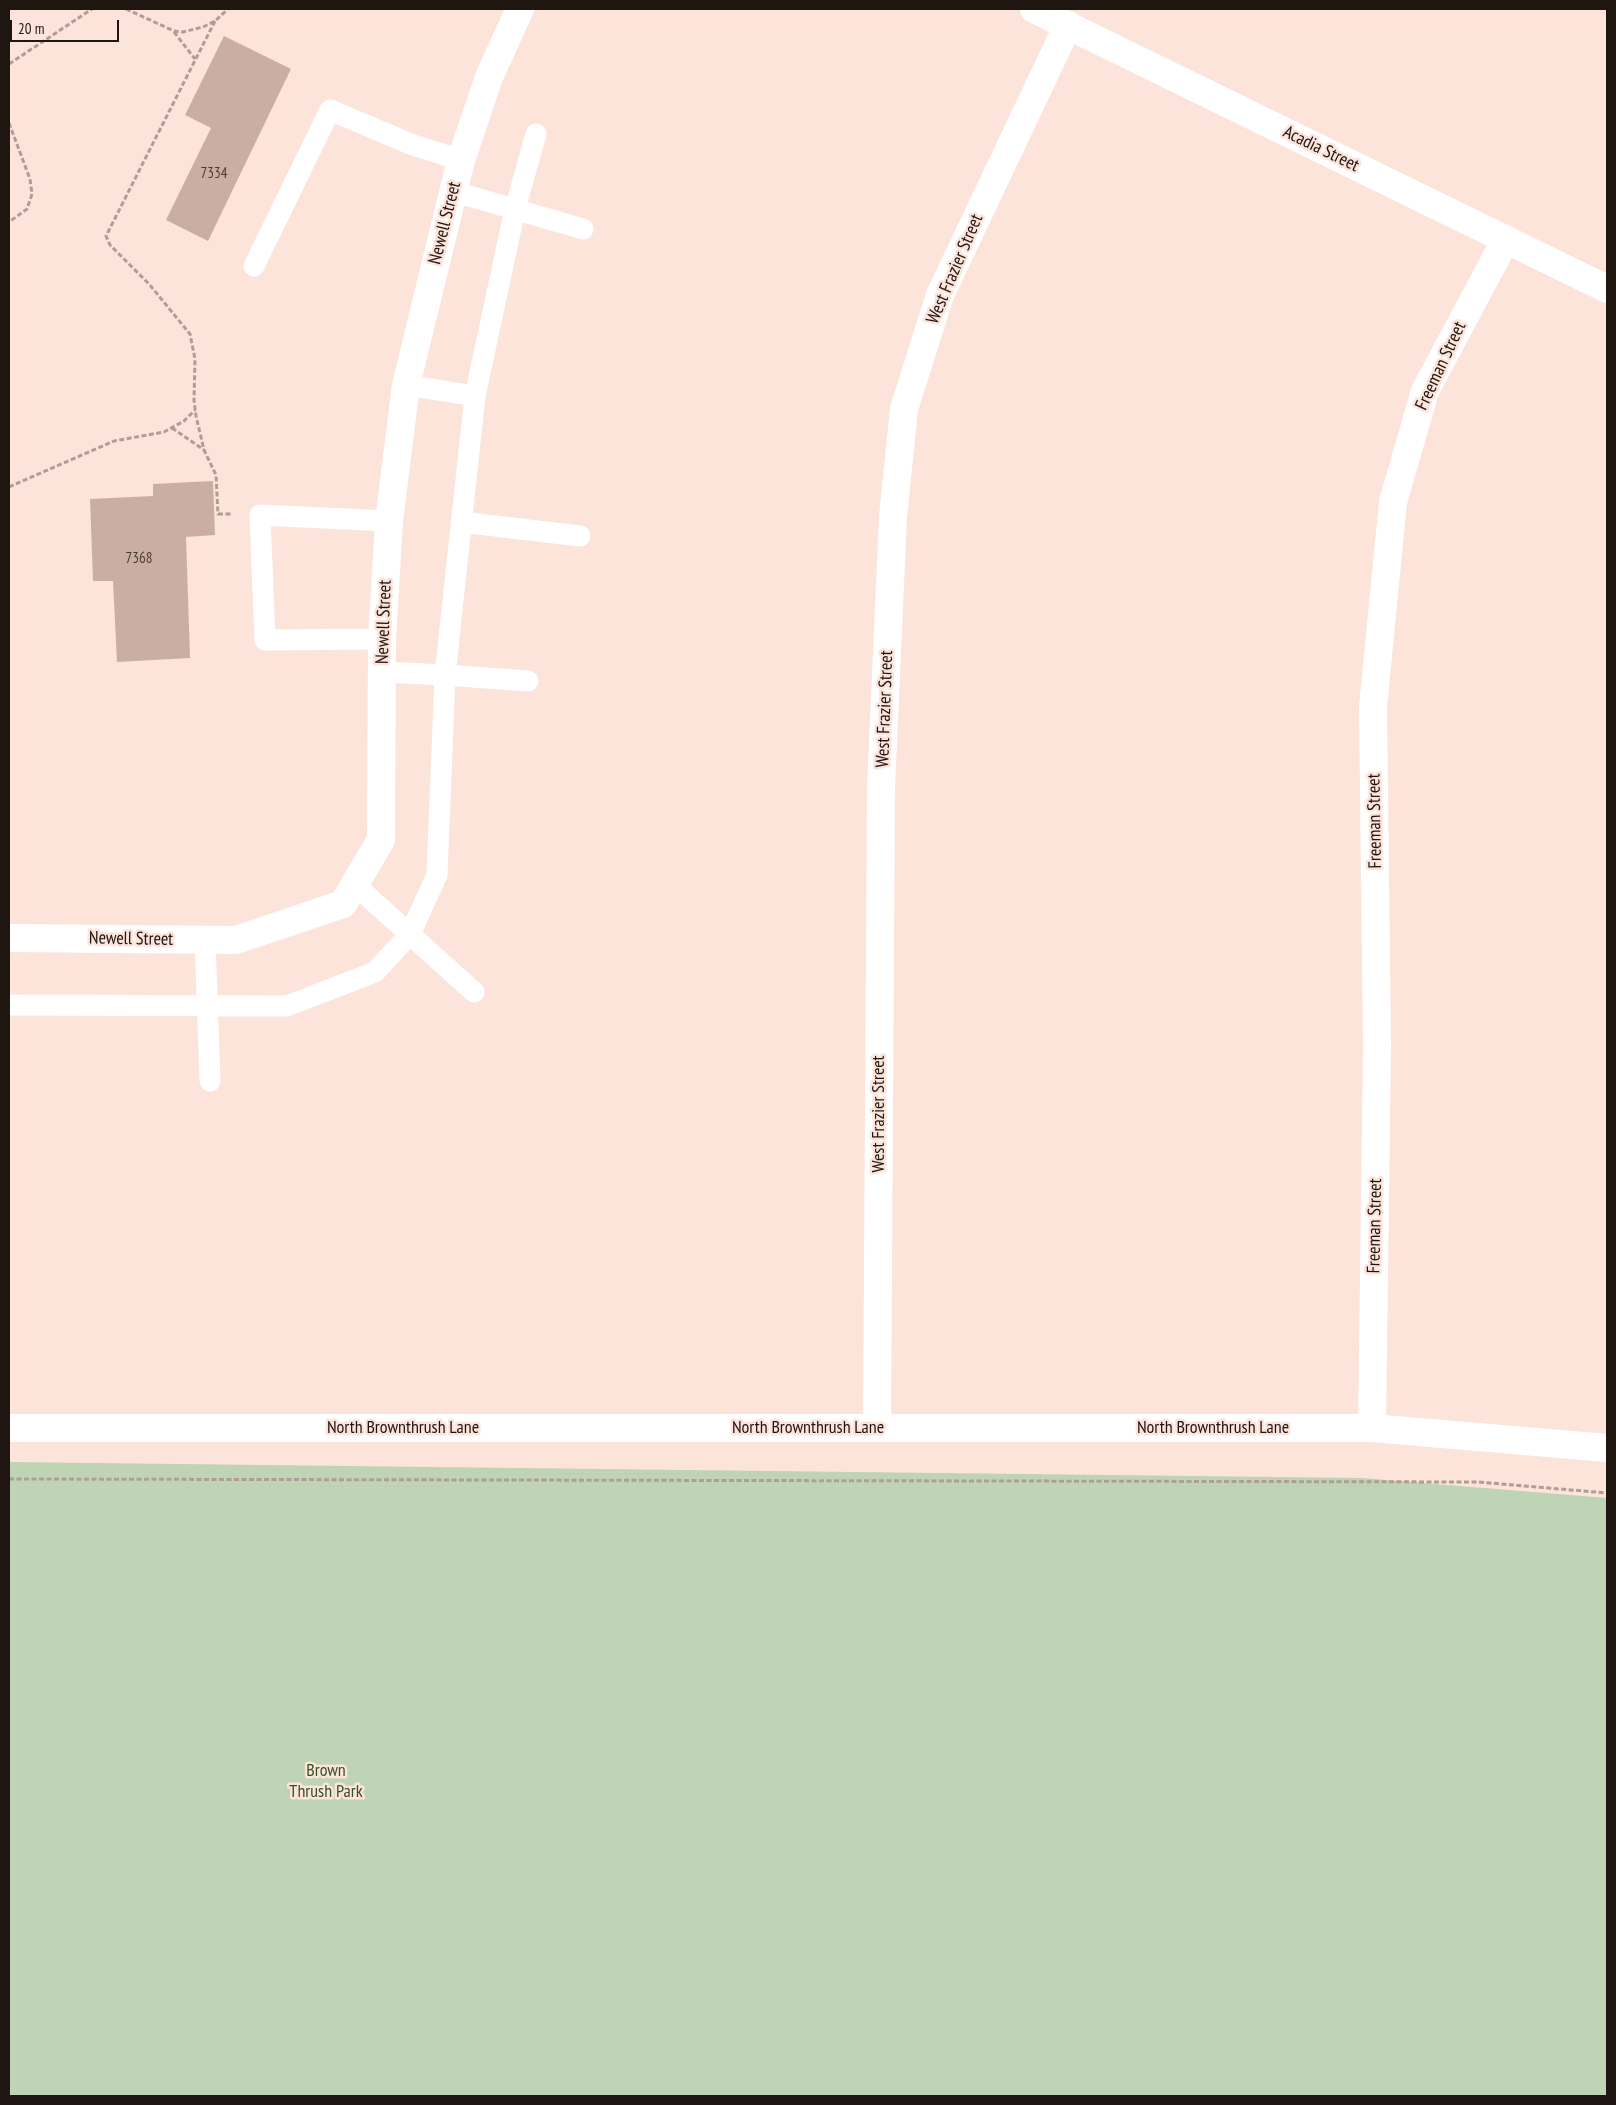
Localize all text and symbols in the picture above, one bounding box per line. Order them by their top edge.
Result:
scale bar [12,10,121,42]
text: 20 m [18,19,44,38]
street label: Acadia Street [1279,121,1363,177]
house number: 7334 [201,165,227,183]
street label: Newell Street [424,179,466,267]
street label: West Frazier Street [922,211,988,327]
street label: Freeman Street [1411,318,1471,414]
house number: 7368 [126,550,152,568]
street label: Newell Street [372,579,396,665]
street label: West Frazier Street [872,650,898,768]
street label: Freeman Street [1363,773,1387,869]
street label: Newell Street [89,927,173,951]
street label: West Frazier Street [868,1055,890,1173]
street label: Freeman Street [1363,1178,1387,1274]
street label: North Brownthrush Lane [327,1417,479,1439]
street label: North Brownthrush Lane [732,1417,884,1439]
street label: North Brownthrush Lane [1137,1417,1289,1439]
park label: Brown Thrush Park [289,1760,363,1802]

